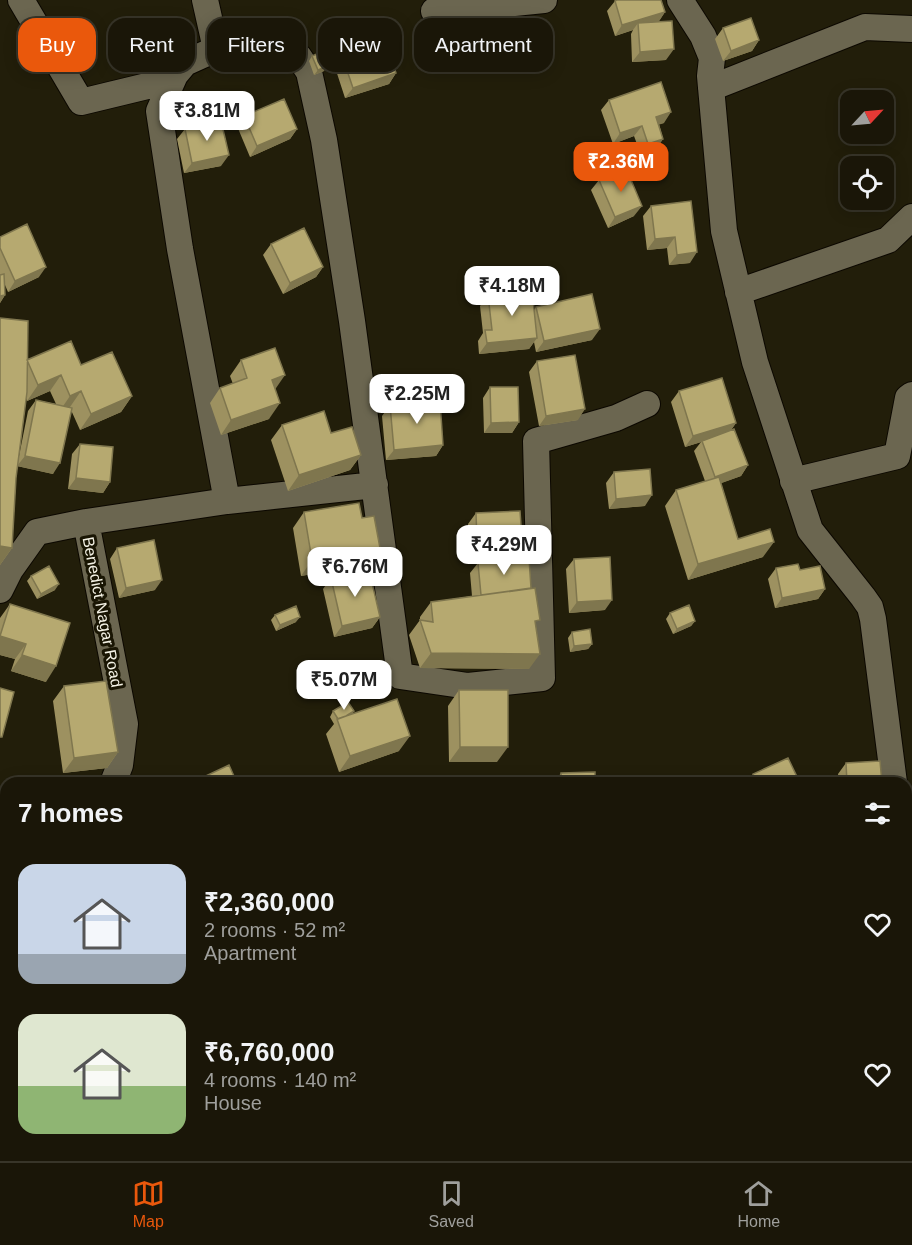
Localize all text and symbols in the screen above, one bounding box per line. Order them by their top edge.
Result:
chip: Buy [18,18,96,72]
chip: Rent [108,18,195,72]
chip: Filters [207,18,306,72]
chip: New [318,18,402,72]
chip: Apartment [414,18,553,72]
north arrow [840,90,894,144]
map controls [840,90,894,210]
pin: ₹3.81M [158,91,256,142]
text: ₹3.81M [173,99,241,121]
pin: ₹2.36M [572,142,670,193]
text: ₹2.36M [587,150,655,172]
button: locate [840,156,894,210]
pin: ₹4.18M [463,266,561,317]
text: ₹4.18M [478,274,546,296]
pin: ₹2.25M [368,374,466,425]
text: ₹2.25M [383,382,451,404]
pin: ₹4.29M [455,525,553,576]
text: ₹4.29M [470,533,538,555]
street label: Benedict Nagar Road [80,535,125,689]
pin: ₹6.76M [306,547,404,598]
text: ₹6.76M [321,555,389,577]
pin: ₹5.07M [295,660,393,711]
text: ₹5.07M [310,668,378,690]
icon: filters [861,797,894,830]
text: 7 homes [18,798,124,828]
text: ₹2,360,000 [204,887,335,917]
icon: home [66,888,138,960]
icon: heart [861,908,894,941]
text: 2 rooms · 52 m² [204,919,345,941]
text: Apartment [204,942,296,964]
text: ₹6,760,000 [204,1037,335,1067]
icon: home [66,1038,138,1110]
icon: heart [861,1058,894,1091]
text: 4 rooms · 140 m² [204,1069,356,1091]
text: House [204,1092,262,1114]
tab: Map [132,1177,165,1231]
tab: Saved [428,1177,474,1231]
tab: Home [737,1177,780,1231]

